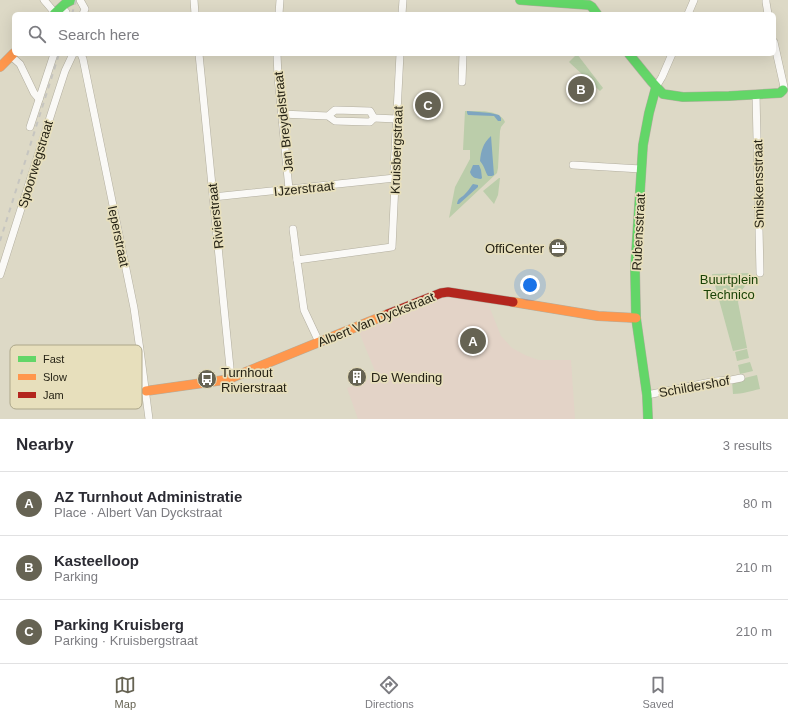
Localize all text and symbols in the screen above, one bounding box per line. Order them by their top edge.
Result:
search box [12,12,776,56]
icon: search [26,23,48,45]
text: Search here [58,26,140,43]
street label: Jan Breydelstraat [271,70,296,173]
pin: B [568,74,594,104]
pin: C [415,90,441,120]
street label: Kruisbergstraat [387,105,406,194]
street label: Spoorwegstraat [15,118,56,210]
street label: Smiskensstraat [750,139,767,229]
street label: IJzerstraat [273,178,335,199]
street label: Rivierstraat [205,182,226,249]
street label: Rubensstraat [629,193,648,271]
street label: Ieperstraat [105,204,132,268]
office icon: OffiCenter [547,237,569,259]
place label: OffiCenter [485,241,545,256]
park label: Buurtplein Technico [700,272,758,302]
your location [520,275,540,295]
street label: Albert Van Dyckstraat [316,289,437,350]
pin: A [460,326,486,356]
legend [10,345,142,409]
text: Fast [43,353,64,365]
place label: Turnhout Rivierstraat [221,365,287,395]
building icon: De Wending [346,366,368,388]
bus stop icon: Turnhout Rivierstraat [196,368,218,390]
place label: De Wending [371,370,442,385]
text: Slow [43,371,67,383]
street label: Schildershof [658,373,731,400]
text: Jam [43,389,64,401]
text: Nearby [16,435,74,454]
text: 3 results [723,438,772,453]
text: AZ Turnhout Administratie [54,488,242,505]
text: A [24,496,34,511]
text: 80 m [743,496,772,511]
text: Place · Albert Van Dyckstraat [54,505,222,520]
text: Kasteelloop [54,552,139,569]
text: B [24,560,34,575]
text: 210 m [736,560,772,575]
text: Parking [54,569,98,584]
text: Parking Kruisberg [54,616,184,633]
text: C [24,624,34,639]
text: 210 m [736,624,772,639]
text: Parking · Kruisbergstraat [54,633,198,648]
tab: Map [114,674,136,710]
tab: Directions [365,674,414,710]
tab: Saved [642,674,674,710]

